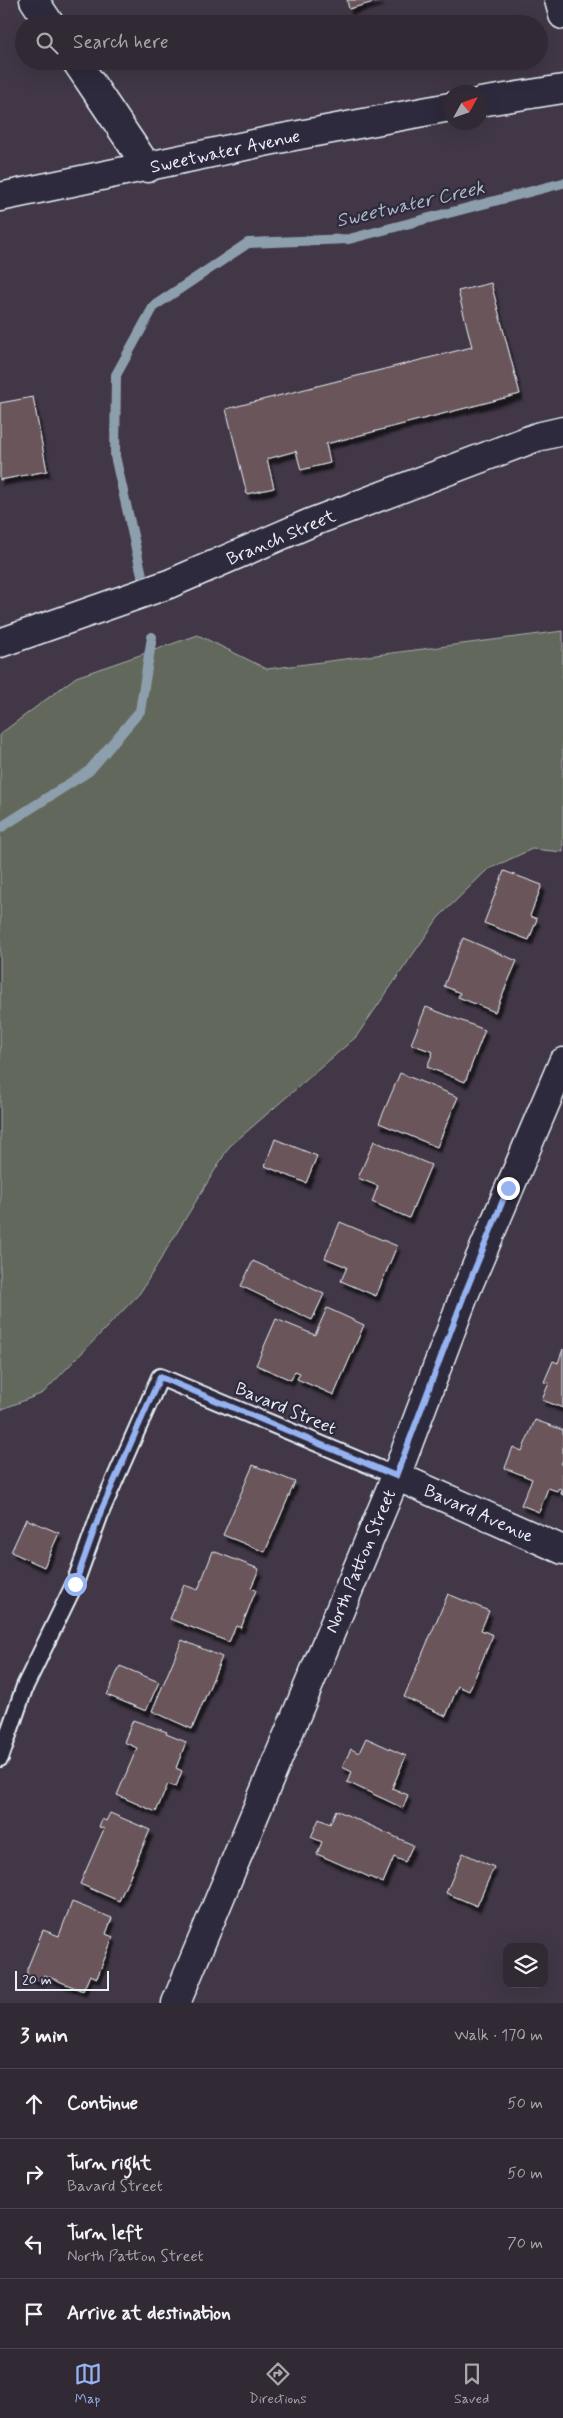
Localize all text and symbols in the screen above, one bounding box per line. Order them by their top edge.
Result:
search box [15,15,548,70]
icon: search [33,29,61,57]
text: Search here [73,30,169,55]
north arrow [443,85,488,130]
street label: Sweetwater Avenue [148,124,302,180]
water label: Sweetwater Creek [334,175,488,234]
street label: Branch Street [223,504,340,572]
route end [497,1177,520,1200]
street label: Bavard Street [231,1377,340,1441]
street label: Bavard Avenue [420,1479,537,1549]
street label: North Patton Street [320,1486,402,1637]
route start [64,1573,87,1596]
map controls [503,1943,548,1988]
button: layers [503,1943,548,1988]
scale bar [15,1968,109,1991]
text: 20 m [22,1971,52,1989]
text: 3 min [20,2022,68,2050]
text: Walk · 170 m [454,2025,543,2046]
icon: ahead [20,2090,48,2118]
text: Continue [67,2091,138,2116]
text: 50 m [507,2093,543,2114]
text: Turn right [67,2151,151,2176]
icon: right [20,2160,48,2188]
text: 50 m [507,2163,543,2184]
text: Bavard Street [67,2176,163,2197]
text: Turn left [67,2221,143,2246]
icon: left [20,2230,48,2258]
text: 70 m [507,2233,543,2254]
text: North Patton Street [67,2246,204,2267]
icon: arrive [20,2300,48,2328]
text: Arrive at destination [67,2301,231,2326]
tab: Map [74,2360,102,2408]
tab: Directions [249,2360,307,2408]
tab: Saved [454,2360,489,2408]

